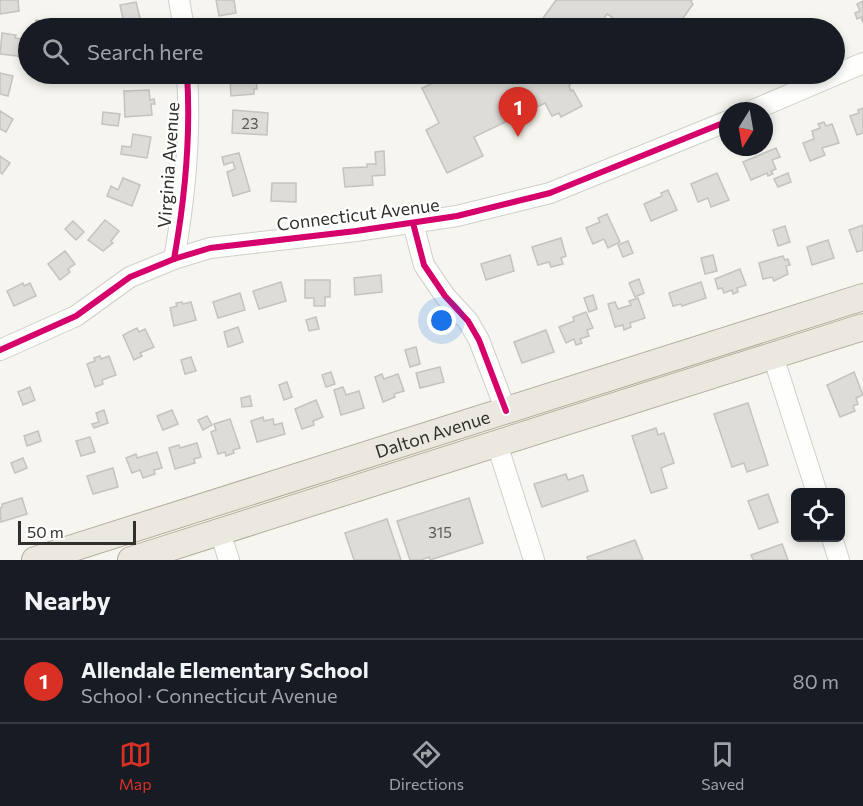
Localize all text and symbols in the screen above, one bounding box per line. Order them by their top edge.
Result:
search box [18,18,845,84]
icon: search [39,35,72,68]
text: Search here [87,38,203,65]
pin: 1 [498,88,538,137]
street label: Virginia Avenue [153,101,183,229]
north arrow [719,102,773,156]
house number: 23 [242,114,258,132]
street label: Connecticut Avenue [275,193,441,235]
your location [427,306,456,335]
street label: Dalton Avenue [372,405,493,462]
map controls [791,488,845,542]
button: locate [791,488,845,542]
scale bar [18,518,136,546]
text: 50 m [27,522,64,541]
house number: 315 [428,523,452,541]
text: Nearby [24,584,111,615]
text: Allendale Elementary School [81,656,369,683]
text: 1 [39,669,48,693]
text: 80 m [793,669,839,693]
text: School · Connecticut Avenue [81,683,338,707]
tab: Map [119,738,152,793]
tab: Directions [389,738,464,793]
tab: Saved [701,738,744,793]

